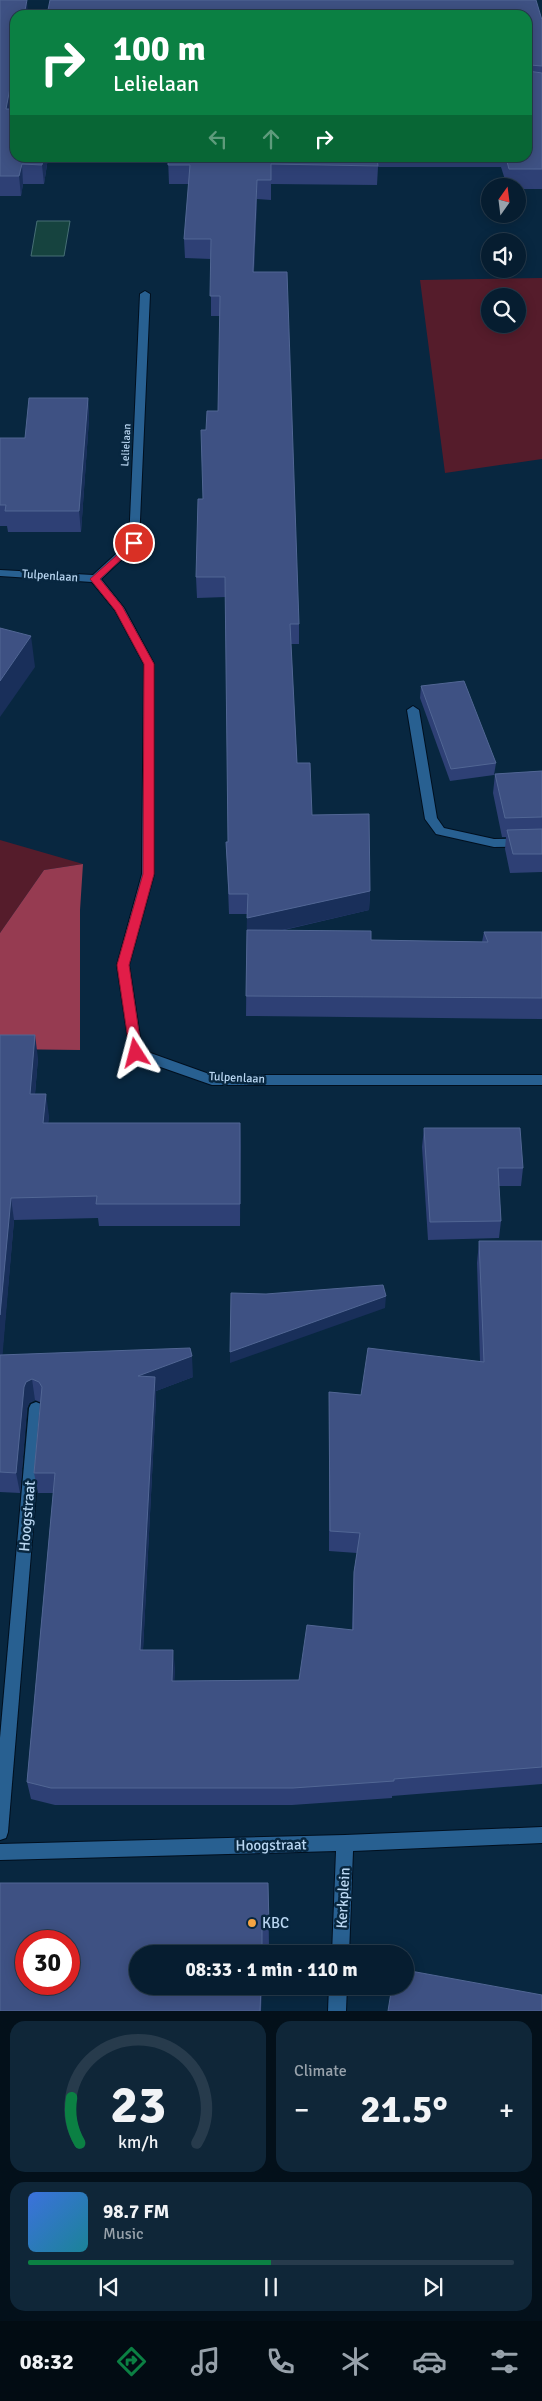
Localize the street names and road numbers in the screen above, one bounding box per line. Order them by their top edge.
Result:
street label: Lelielaan [118,423,134,467]
street label: Tulpenlaan [21,567,79,585]
street label: Tulpenlaan [209,1069,265,1087]
street label: Hoogstraat [15,1480,39,1552]
street label: Hoogstraat [235,1835,307,1855]
street label: Kerkplein [332,1867,354,1929]

